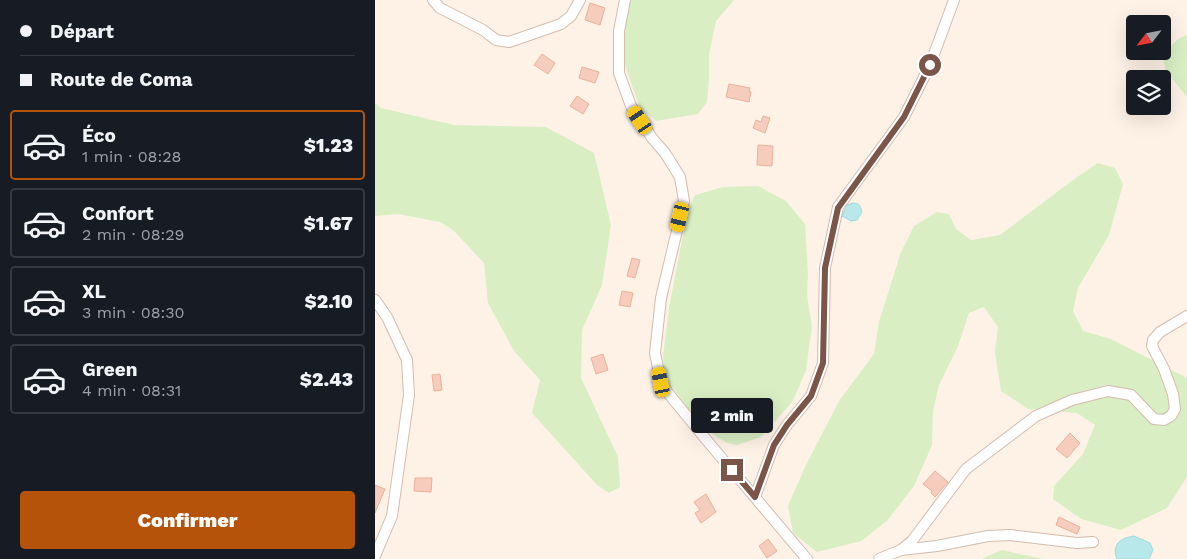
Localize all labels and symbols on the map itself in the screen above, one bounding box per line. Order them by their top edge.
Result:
north arrow [1126,15,1171,60]
route start [919,54,941,76]
car [625,103,654,137]
car [669,201,690,233]
car [650,366,671,398]
callout: 2 min [691,398,773,432]
route end [721,459,743,481]

